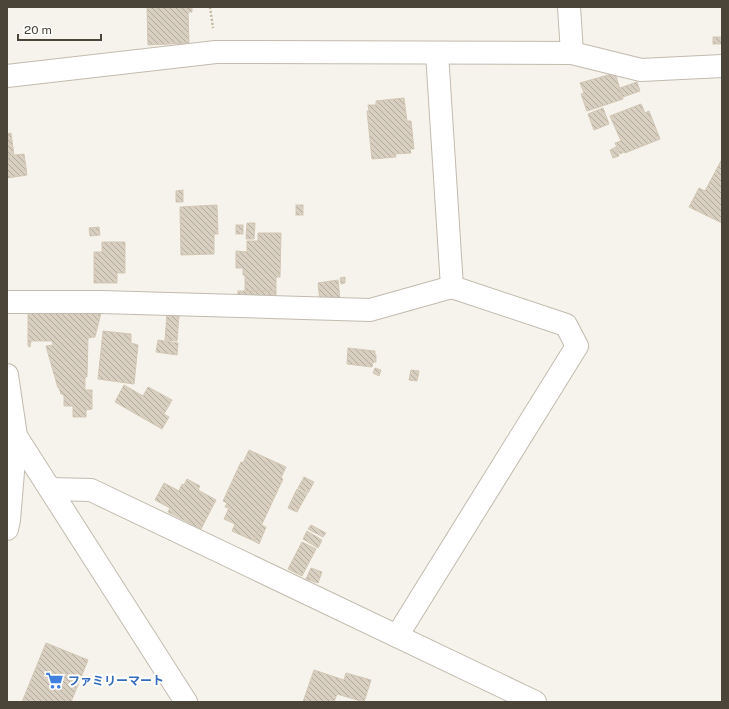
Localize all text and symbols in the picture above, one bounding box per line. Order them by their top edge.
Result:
scale bar [18,16,101,42]
text: 20 m [24,23,52,37]
supermarket icon: ファミリーマート [45,671,65,691]
place label: ファミリーマート [68,674,164,688]

